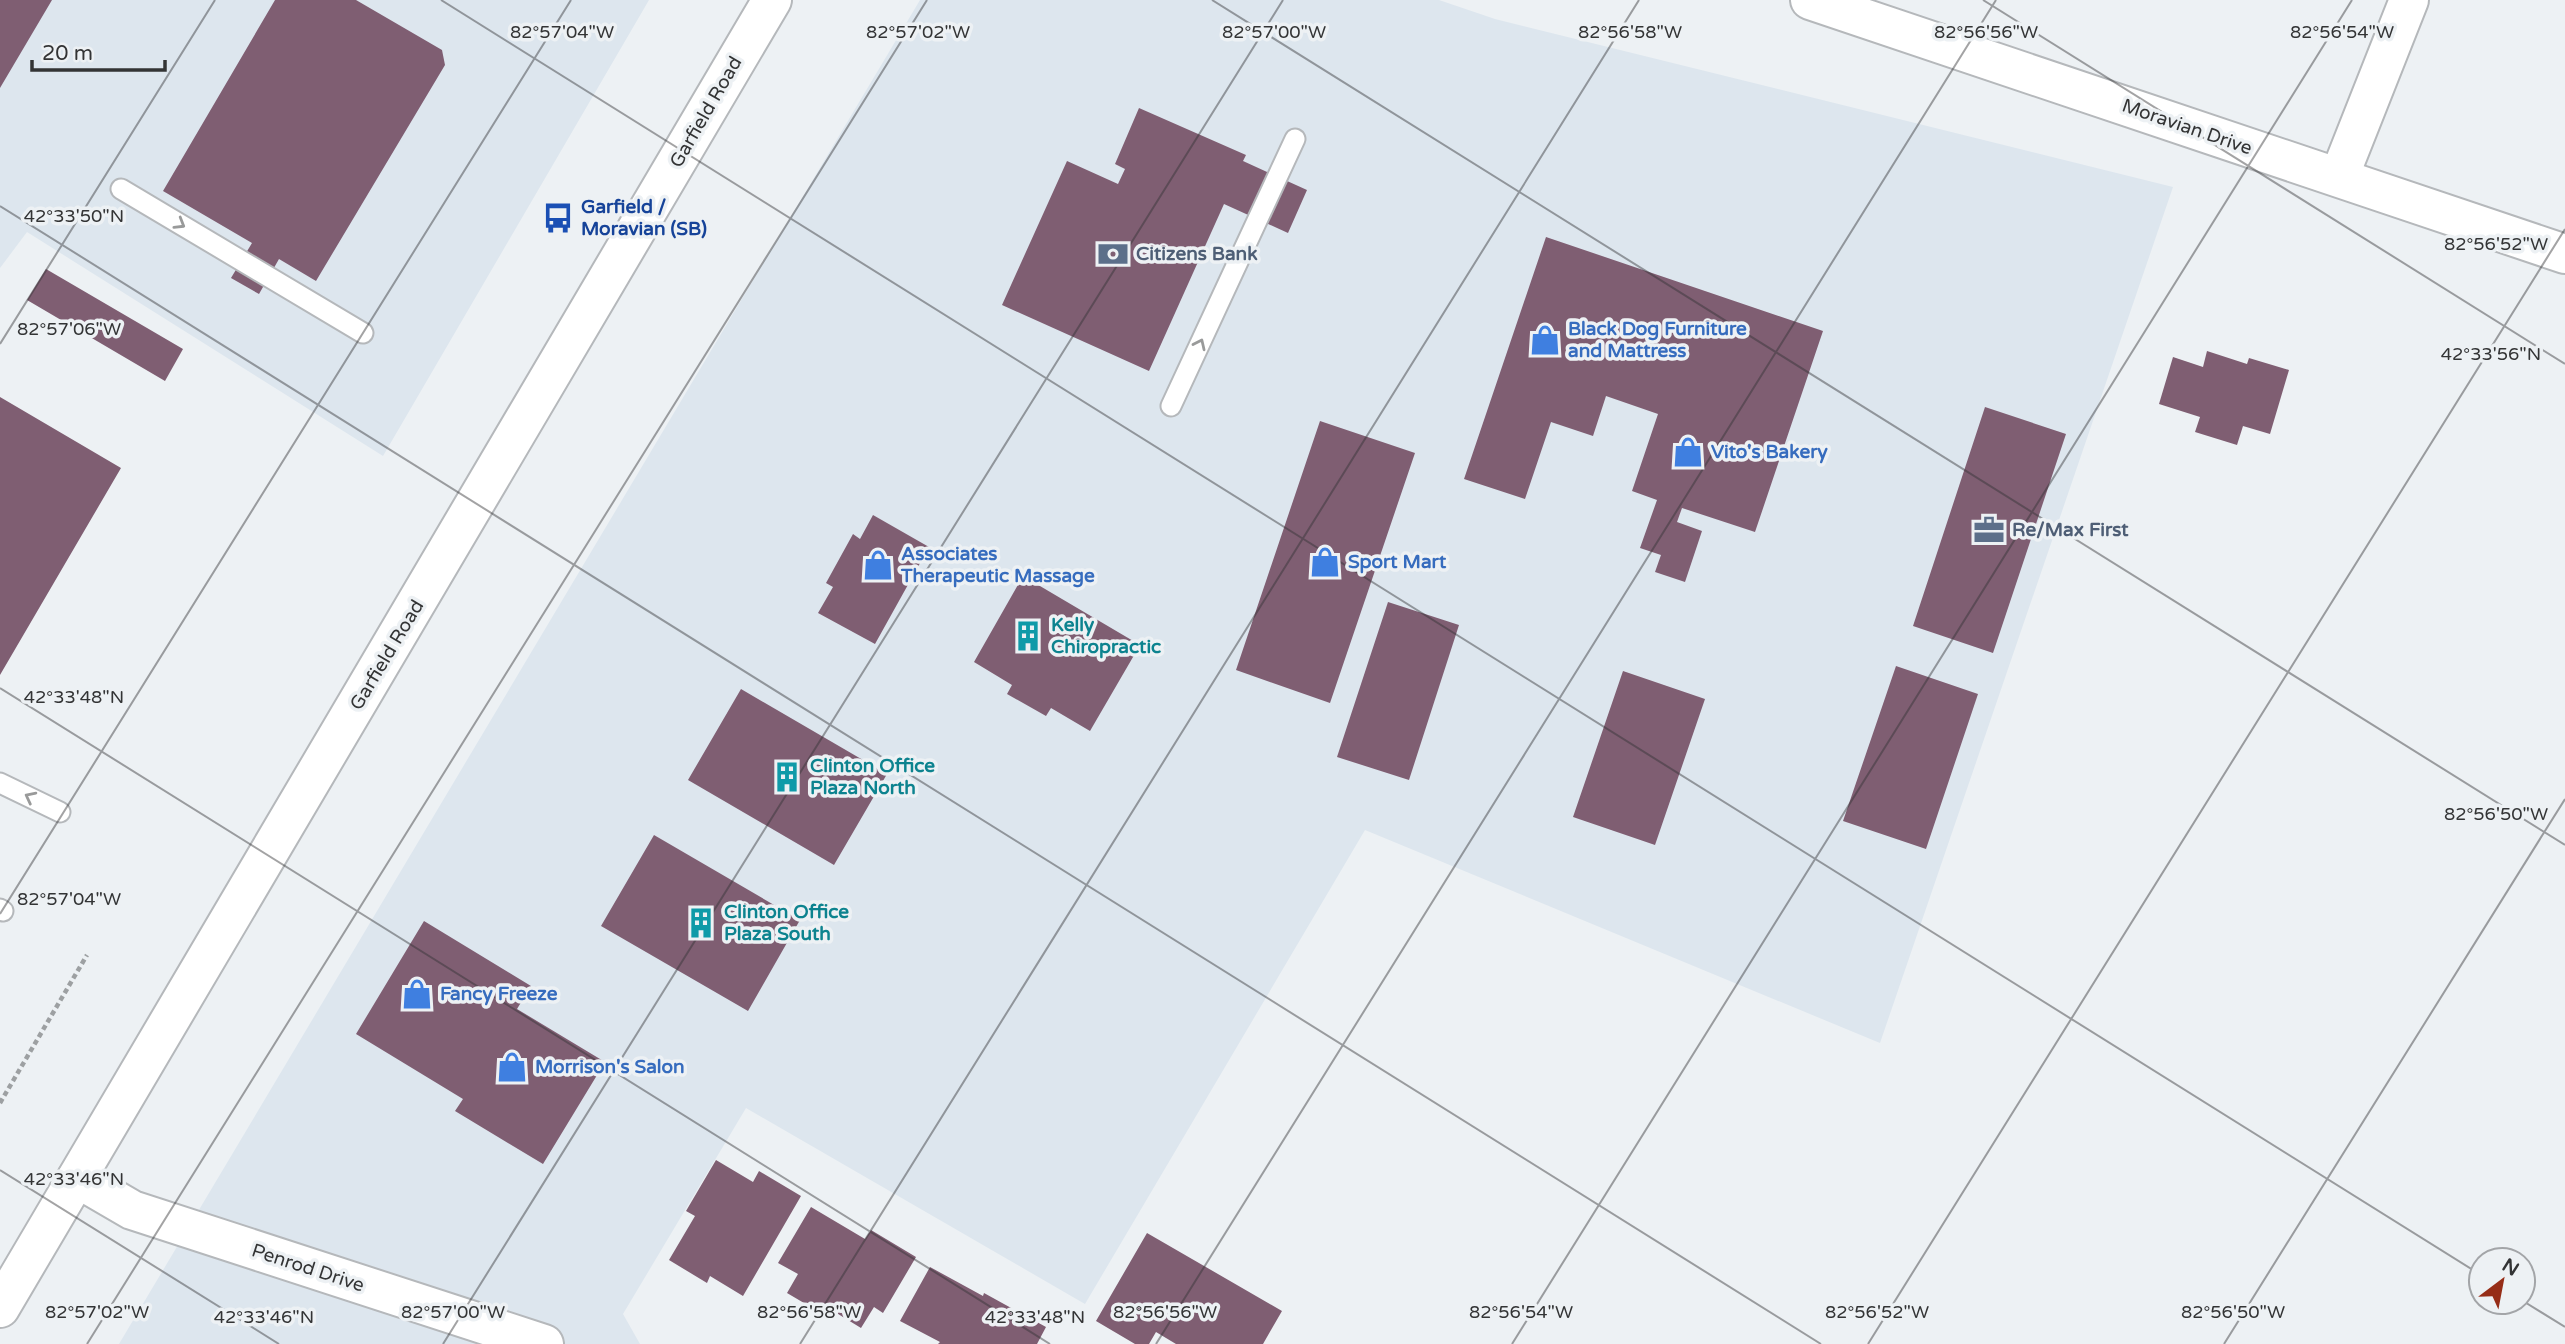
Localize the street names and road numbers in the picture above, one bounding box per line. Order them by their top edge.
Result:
street label: Garfield Road [665,53,747,171]
street label: Moravian Drive [2119,94,2255,160]
street label: Garfield Road [345,596,429,714]
street label: Penrod Drive [249,1239,367,1297]

